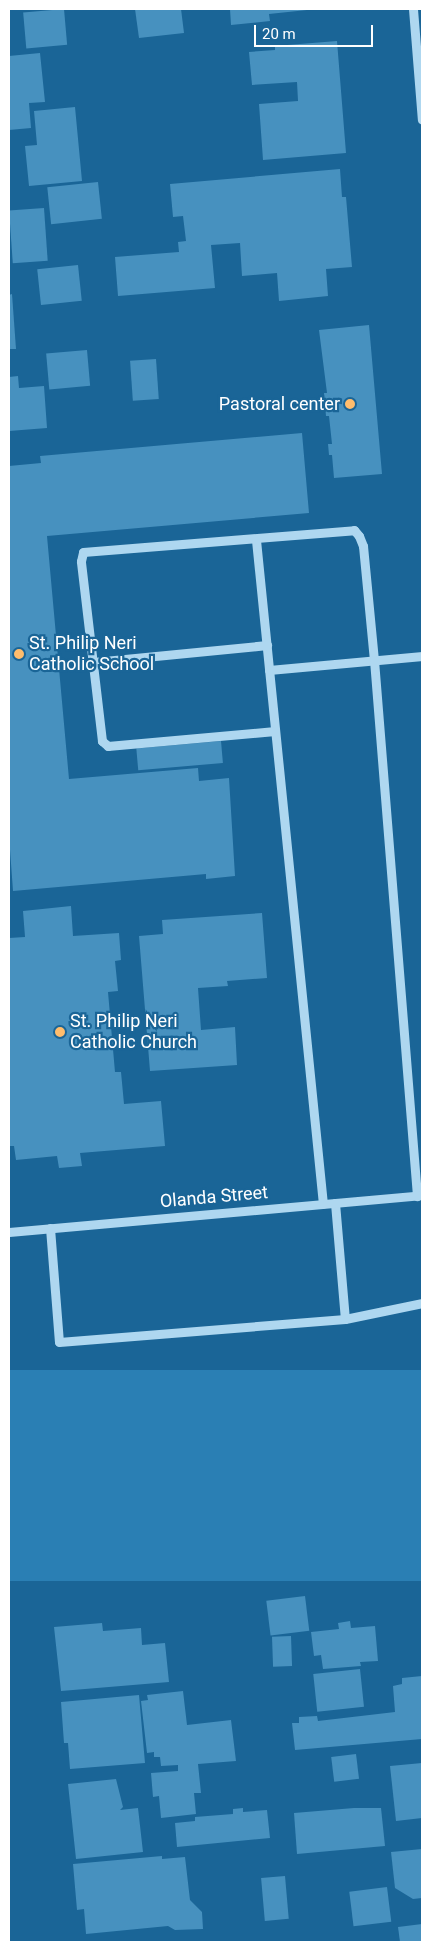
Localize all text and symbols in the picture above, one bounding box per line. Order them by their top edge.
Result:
scale bar [256,15,375,47]
text: 20 m [262,25,296,43]
place label: Pastoral center [219,393,340,415]
marker: Pastoral center [344,398,356,410]
place label: St. Philip Neri Catholic School [29,633,154,676]
marker: St. Philip Neri Catholic School [13,648,25,660]
place label: St. Philip Neri Catholic Church [70,1011,197,1054]
marker: St. Philip Neri Catholic Church [54,1026,66,1038]
street label: Olanda Street [159,1182,269,1212]

